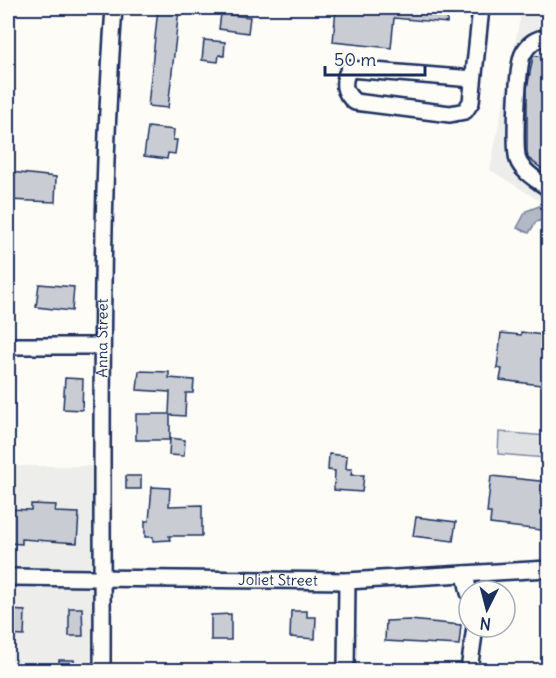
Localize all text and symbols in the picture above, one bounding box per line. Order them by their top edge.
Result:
scale bar [325,39,426,77]
text: 50 m [334,48,376,71]
street label: Anna Street [92,298,112,378]
street label: Joliet Street [238,570,318,590]
north arrow [457,579,517,639]
text: N [479,613,492,634]

